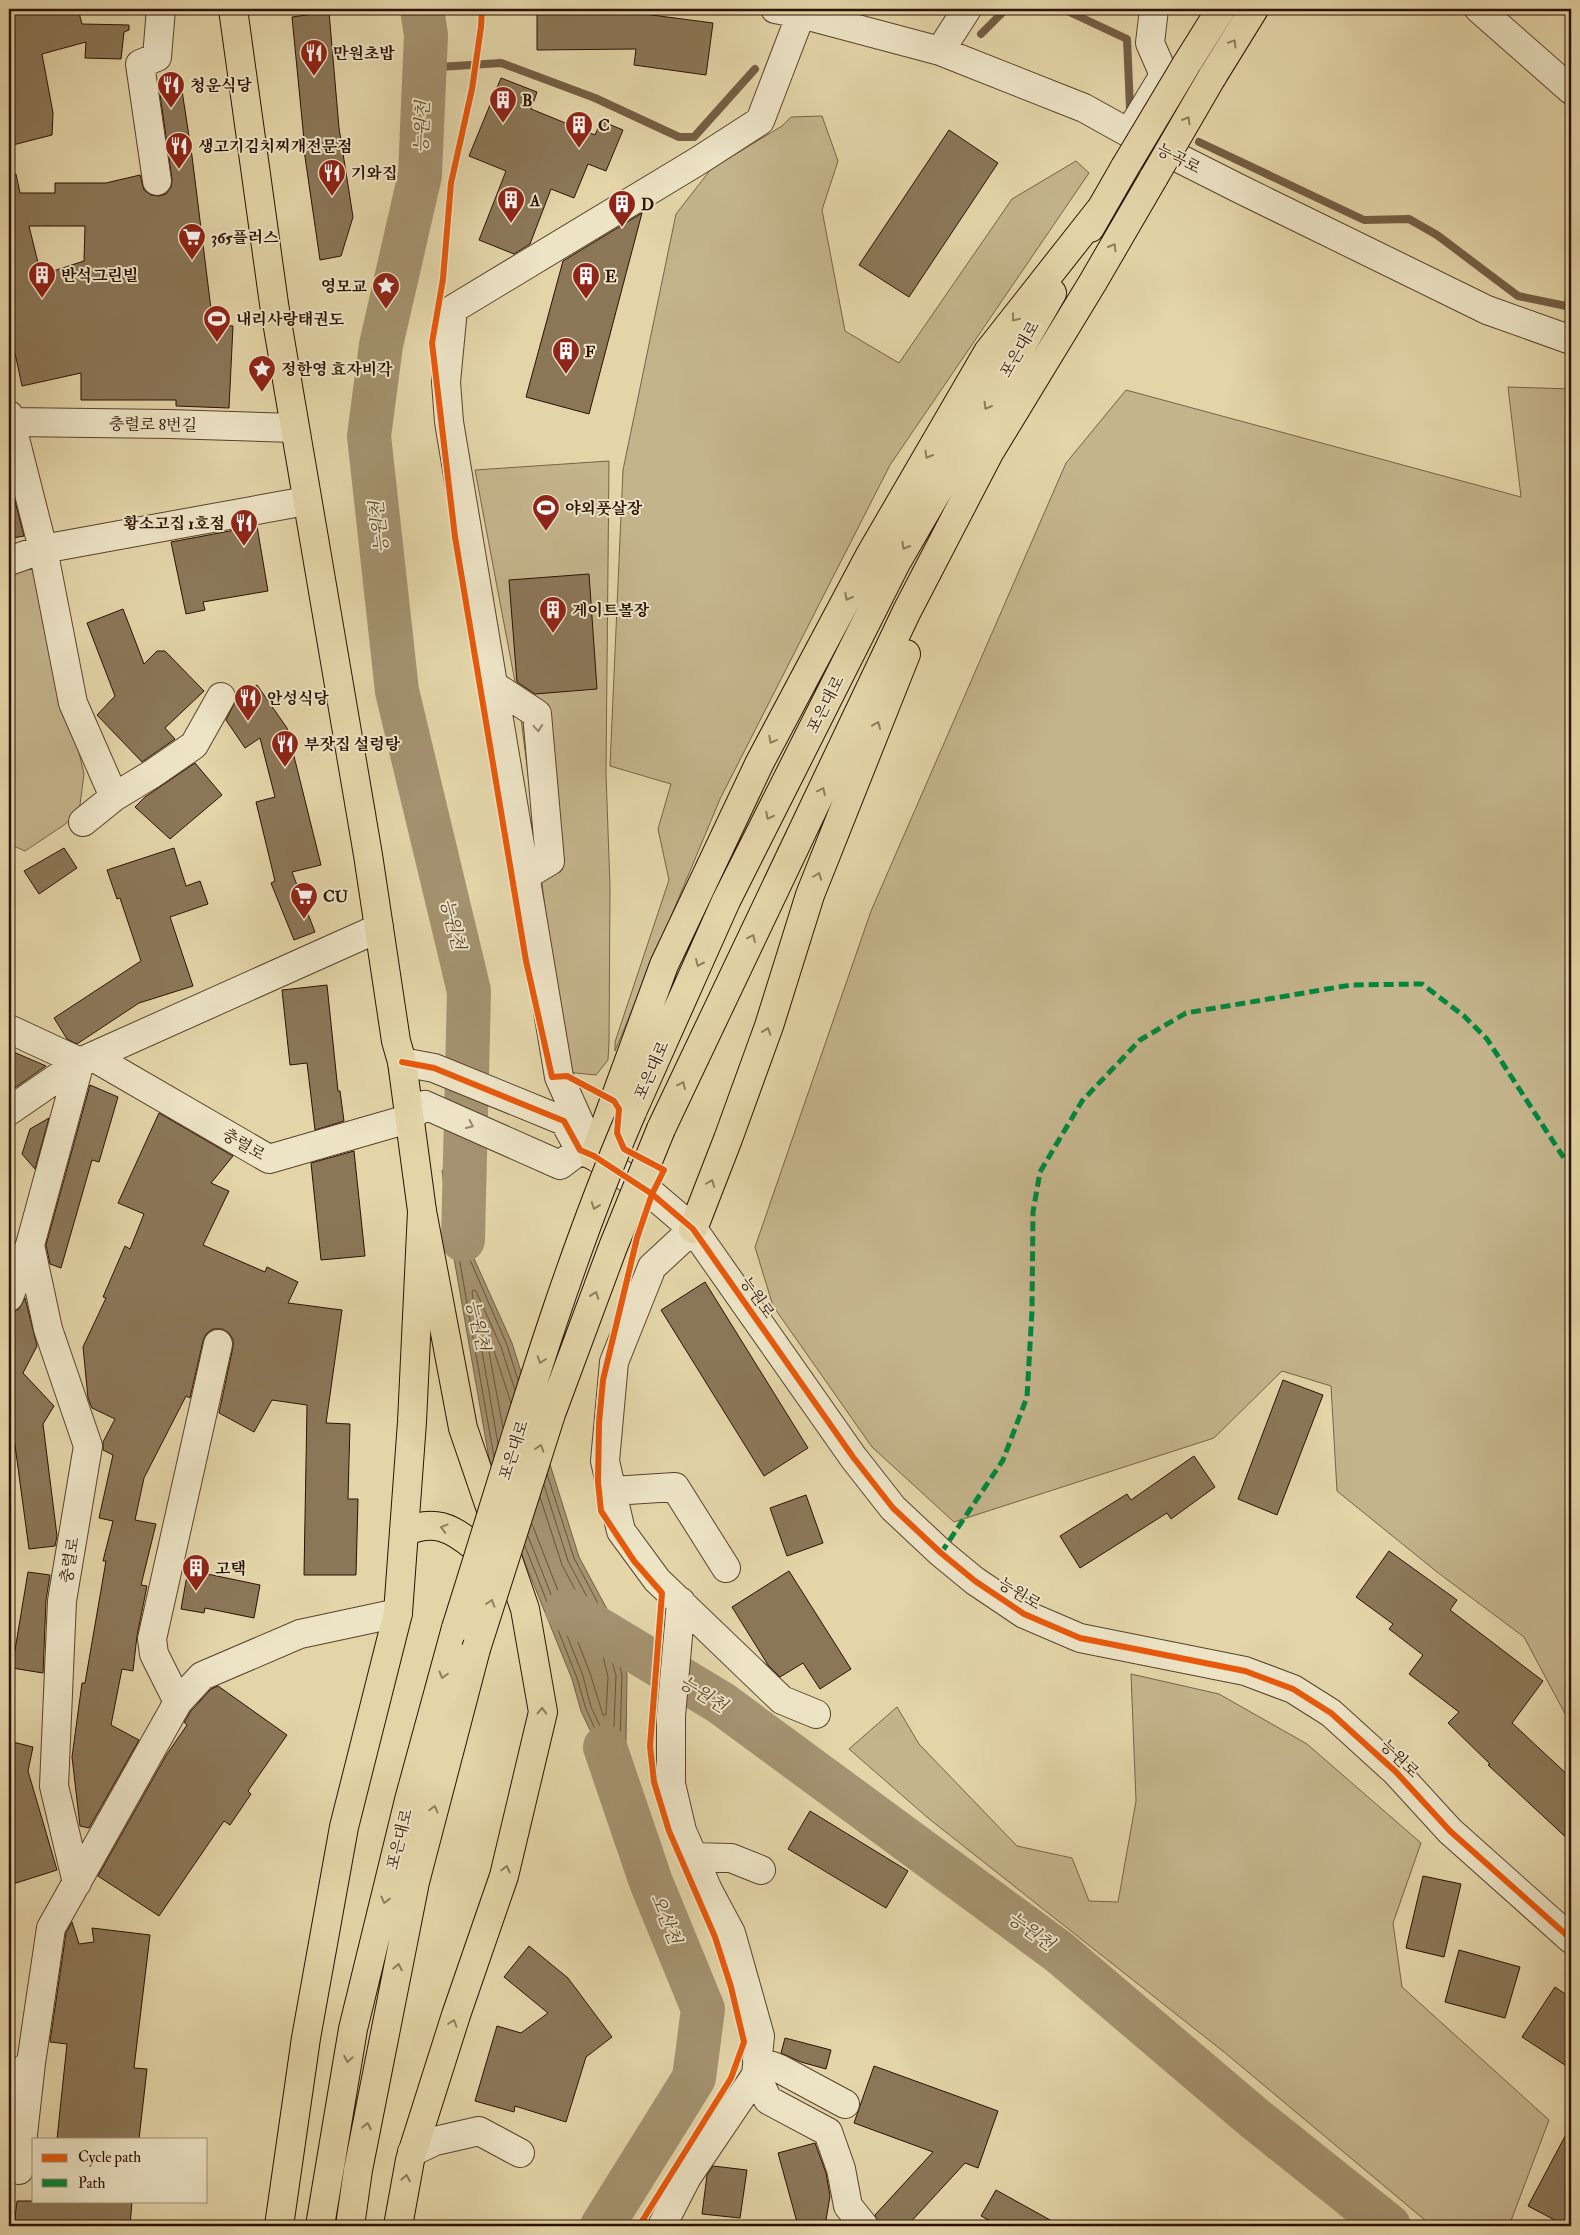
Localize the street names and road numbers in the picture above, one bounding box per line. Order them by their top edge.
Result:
street label: 능곡로 [1153,139,1204,179]
street label: 포은대로 [996,317,1044,381]
street label: 충렬로 8번길 [109,414,197,436]
street label: 포은대로 [803,672,849,737]
street label: 포은대로 [630,1038,674,1103]
street label: 충렬로 [218,1125,269,1165]
street label: 능원로 [736,1273,779,1323]
street label: 포은대로 [495,1417,533,1483]
street label: 충렬로 [56,1535,84,1585]
street label: 능원로 [994,1573,1045,1615]
street label: 능원로 [1376,1735,1423,1782]
street label: 포은대로 [383,1806,417,1872]

